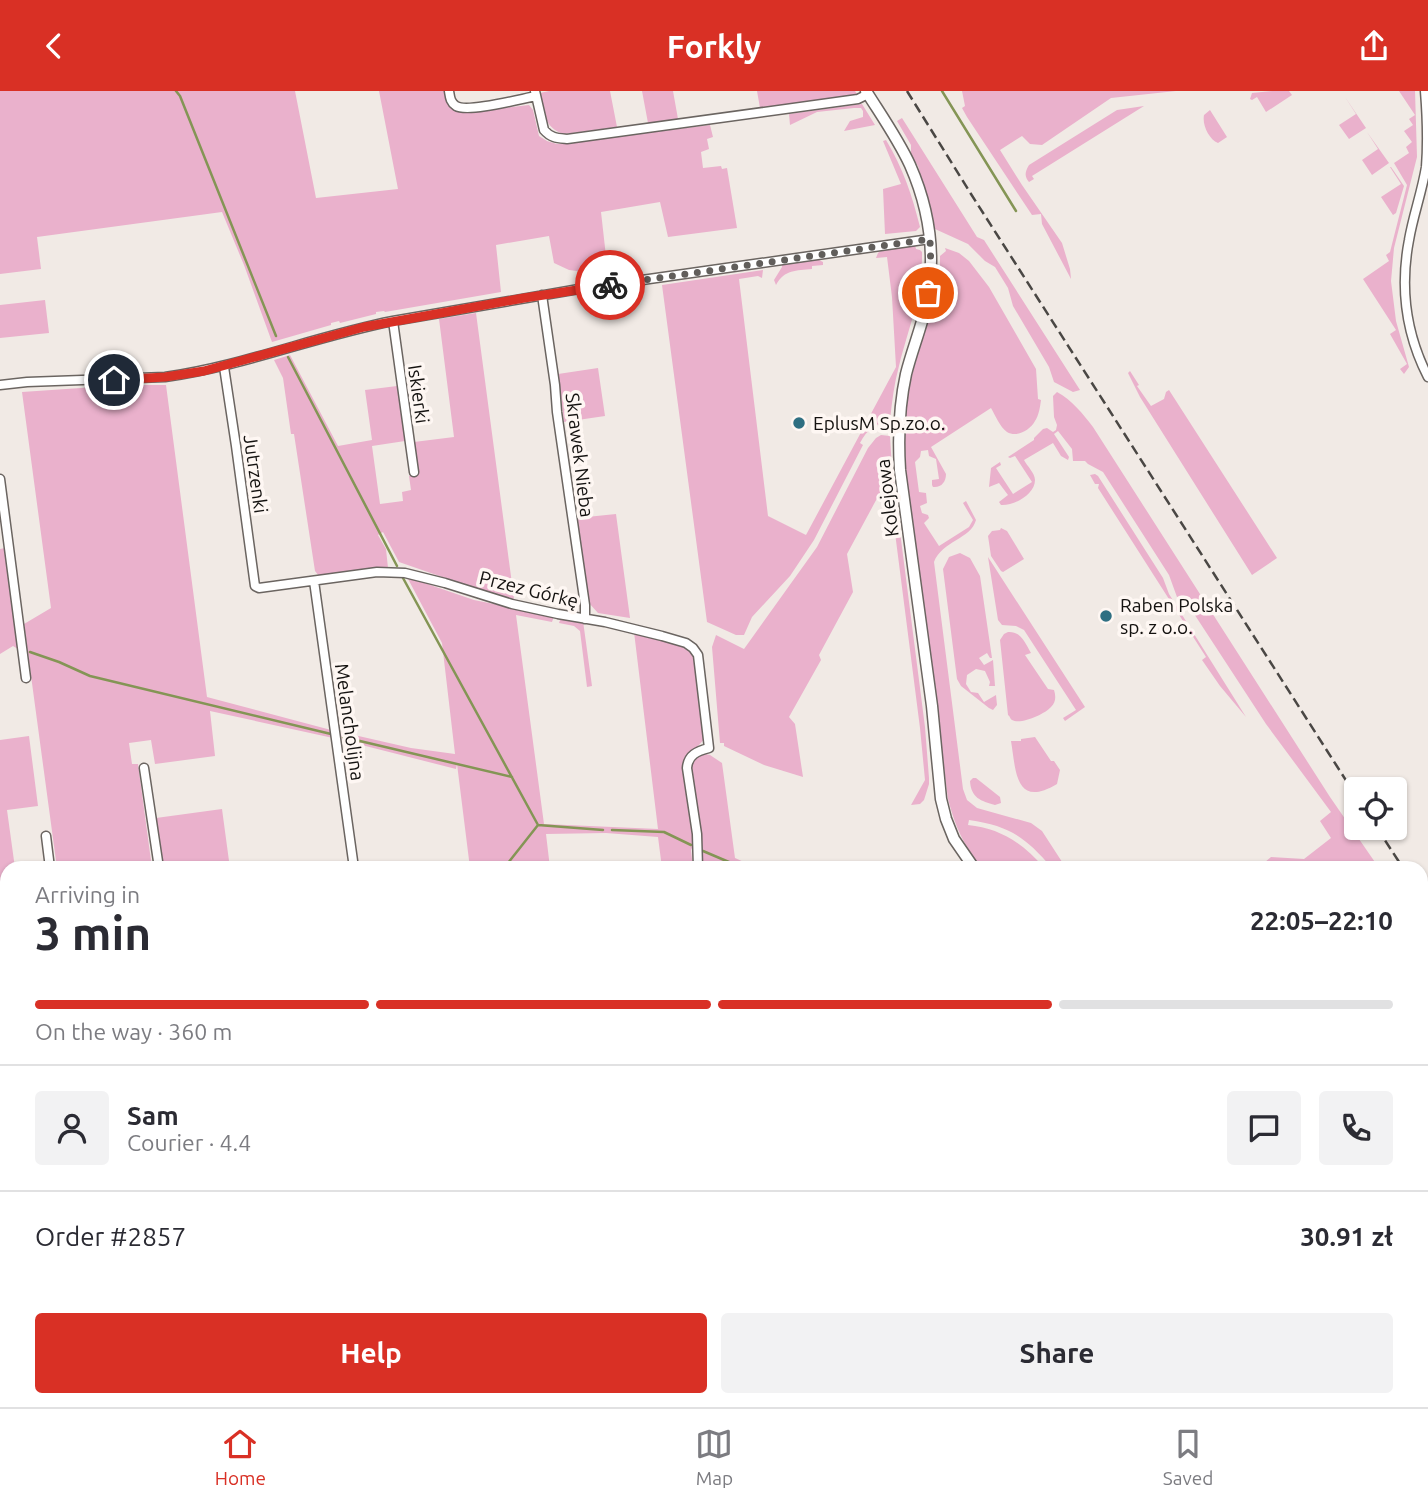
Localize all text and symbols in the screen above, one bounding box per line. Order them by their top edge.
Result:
icon: back [35,27,73,65]
icon: share [1355,27,1393,65]
text: Forkly [667,28,761,64]
courier [575,250,645,320]
pin [898,263,958,323]
icon: bike [591,266,629,304]
icon: bag [909,274,947,312]
pin [84,350,144,410]
icon: home [95,361,133,399]
street label: Iskierki [404,363,434,425]
street label: Skrawek Nieba [561,392,599,518]
place label: EplusM Sp.zo.o. [813,412,945,434]
marker: EplusM Sp.zo.o. [791,415,807,431]
street label: Jutrzenki [240,433,272,515]
street label: Kolejowa [871,458,903,538]
street label: Przez Górkę [477,566,581,612]
place label: Raben Polska sp. z o.o. [1120,594,1233,638]
marker: Raben Polska sp. z o.o. [1098,608,1114,624]
street label: Melancholijna [331,662,369,782]
map controls [1344,777,1407,840]
button: locate [1344,777,1407,840]
text: Arriving in [35,882,140,907]
text: 22:05–22:10 [1250,906,1393,935]
text: 3 min [35,907,151,959]
text: On the way · 360 m [35,1019,232,1044]
button: person [35,1091,109,1165]
button: chat [1227,1091,1301,1165]
button: phone [1319,1091,1393,1165]
text: Sam [127,1101,179,1130]
text: Courier · 4.4 [127,1130,251,1155]
text: Order #2857 [35,1222,186,1251]
text: 30.91 zł [1300,1222,1393,1251]
button: Help [35,1313,707,1393]
button: Share [721,1313,1393,1393]
tab: Home [215,1425,266,1489]
tab: Map [695,1425,733,1489]
tab: Saved [1163,1425,1213,1489]

